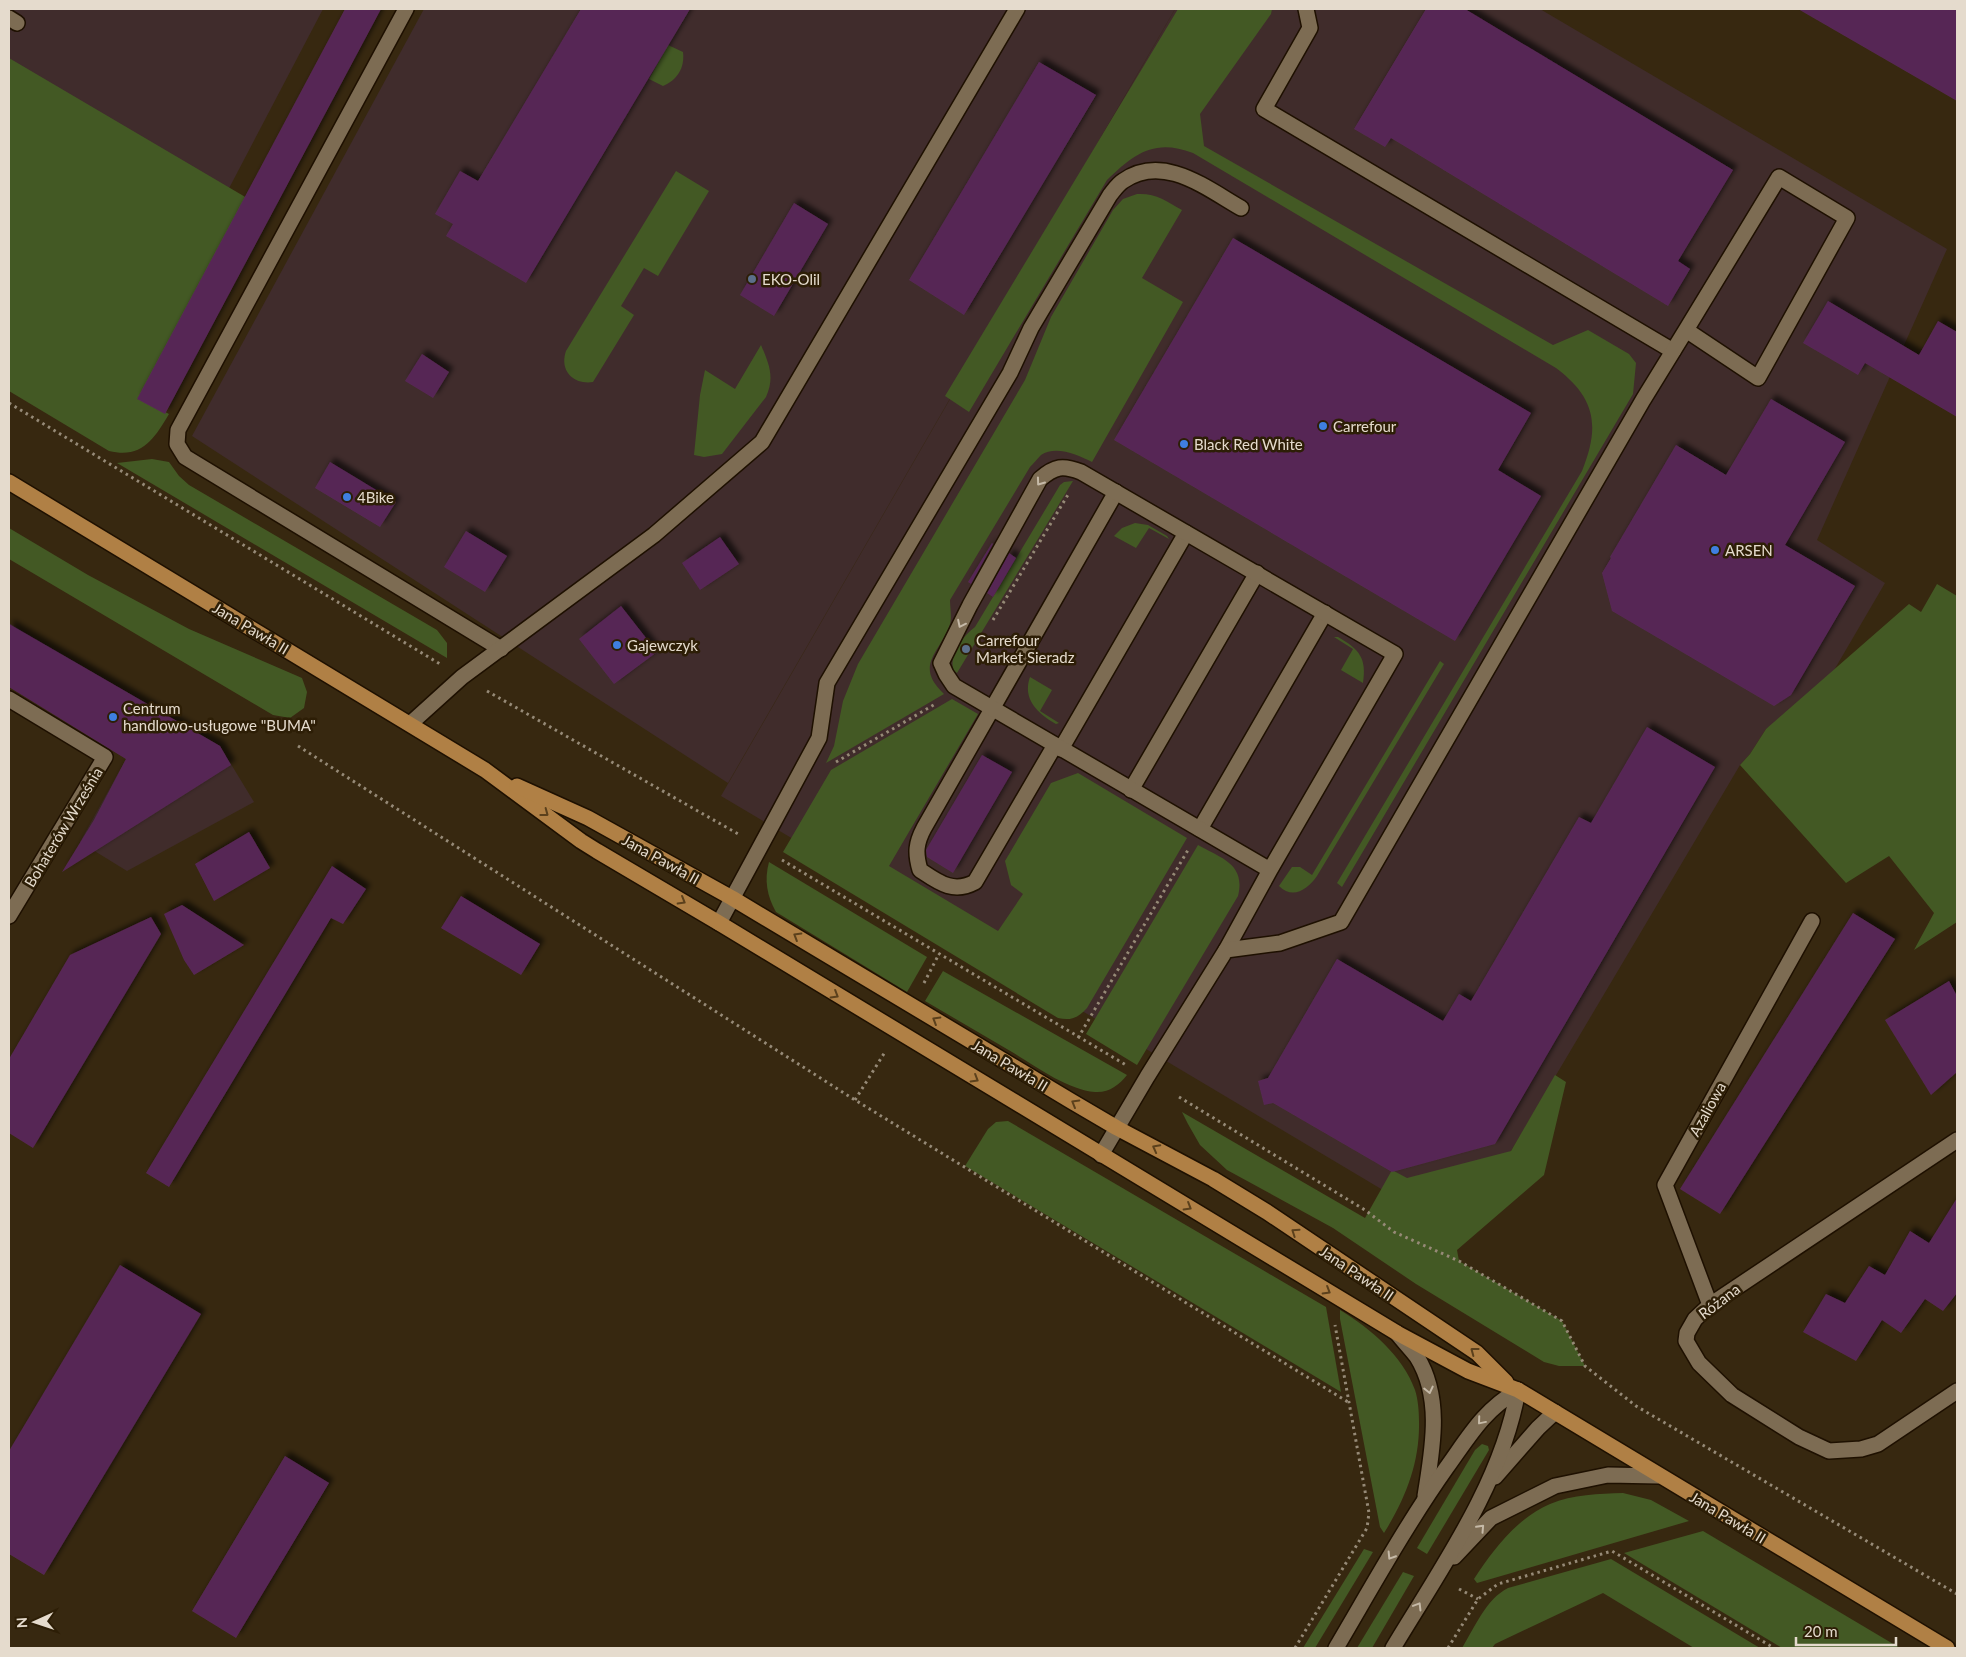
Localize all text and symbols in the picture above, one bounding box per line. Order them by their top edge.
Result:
place label: EKO-Olil [762,270,820,288]
marker: EKO-Olil [746,273,758,285]
place label: Carrefour [1333,417,1397,435]
marker: Carrefour [1317,420,1329,432]
place label: Black Red White [1194,435,1303,453]
marker: Black Red White [1178,438,1190,450]
one-way arrow [1037,476,1046,486]
place label: 4Bike [357,488,394,506]
marker: 4Bike [341,491,353,503]
place label: ARSEN [1725,541,1773,559]
marker: ARSEN [1709,544,1721,556]
street label: Jana Pawła II [210,598,292,658]
one-way arrow [956,619,967,628]
place label: Carrefour Market Sieradz [976,631,1075,666]
place label: Gajewczyk [627,636,698,654]
marker: Gajewczyk [611,639,623,651]
marker: Carrefour Market Sieradz [960,643,972,655]
place label: Centrum handlowo-usługowe "BUMA" [123,699,316,734]
marker: Centrum handlowo-usługowe "BUMA" [107,711,119,723]
street label: Bohaterów Września [20,764,106,890]
one-way arrow [539,808,548,816]
street label: Jana Pawła II [619,830,703,888]
one-way arrow [676,895,685,905]
one-way arrow [793,933,802,943]
one-way arrow [830,988,839,998]
one-way arrow [932,1017,941,1027]
street label: Jana Pawła II [969,1035,1051,1095]
one-way arrow [969,1072,978,1082]
street label: Azaliowa [1685,1079,1729,1139]
one-way arrow [1072,1100,1081,1110]
one-way arrow [1152,1145,1161,1155]
one-way arrow [1182,1201,1191,1211]
one-way arrow [1292,1228,1301,1238]
street label: Jana Pawła II [1317,1242,1397,1304]
street label: Różana [1695,1280,1743,1322]
one-way arrow [1321,1285,1330,1295]
one-way arrow [1470,1348,1480,1357]
one-way arrow [1423,1386,1434,1395]
one-way arrow [1477,1415,1486,1424]
street label: Jana Pawła II [1687,1487,1769,1547]
one-way arrow [1475,1524,1484,1533]
one-way arrow [1387,1550,1397,1559]
north arrow [10,1597,60,1647]
one-way arrow [1412,1603,1422,1612]
scale bar [1796,1614,1896,1646]
text: N [13,1617,30,1629]
text: 20 m [1804,1622,1838,1640]

